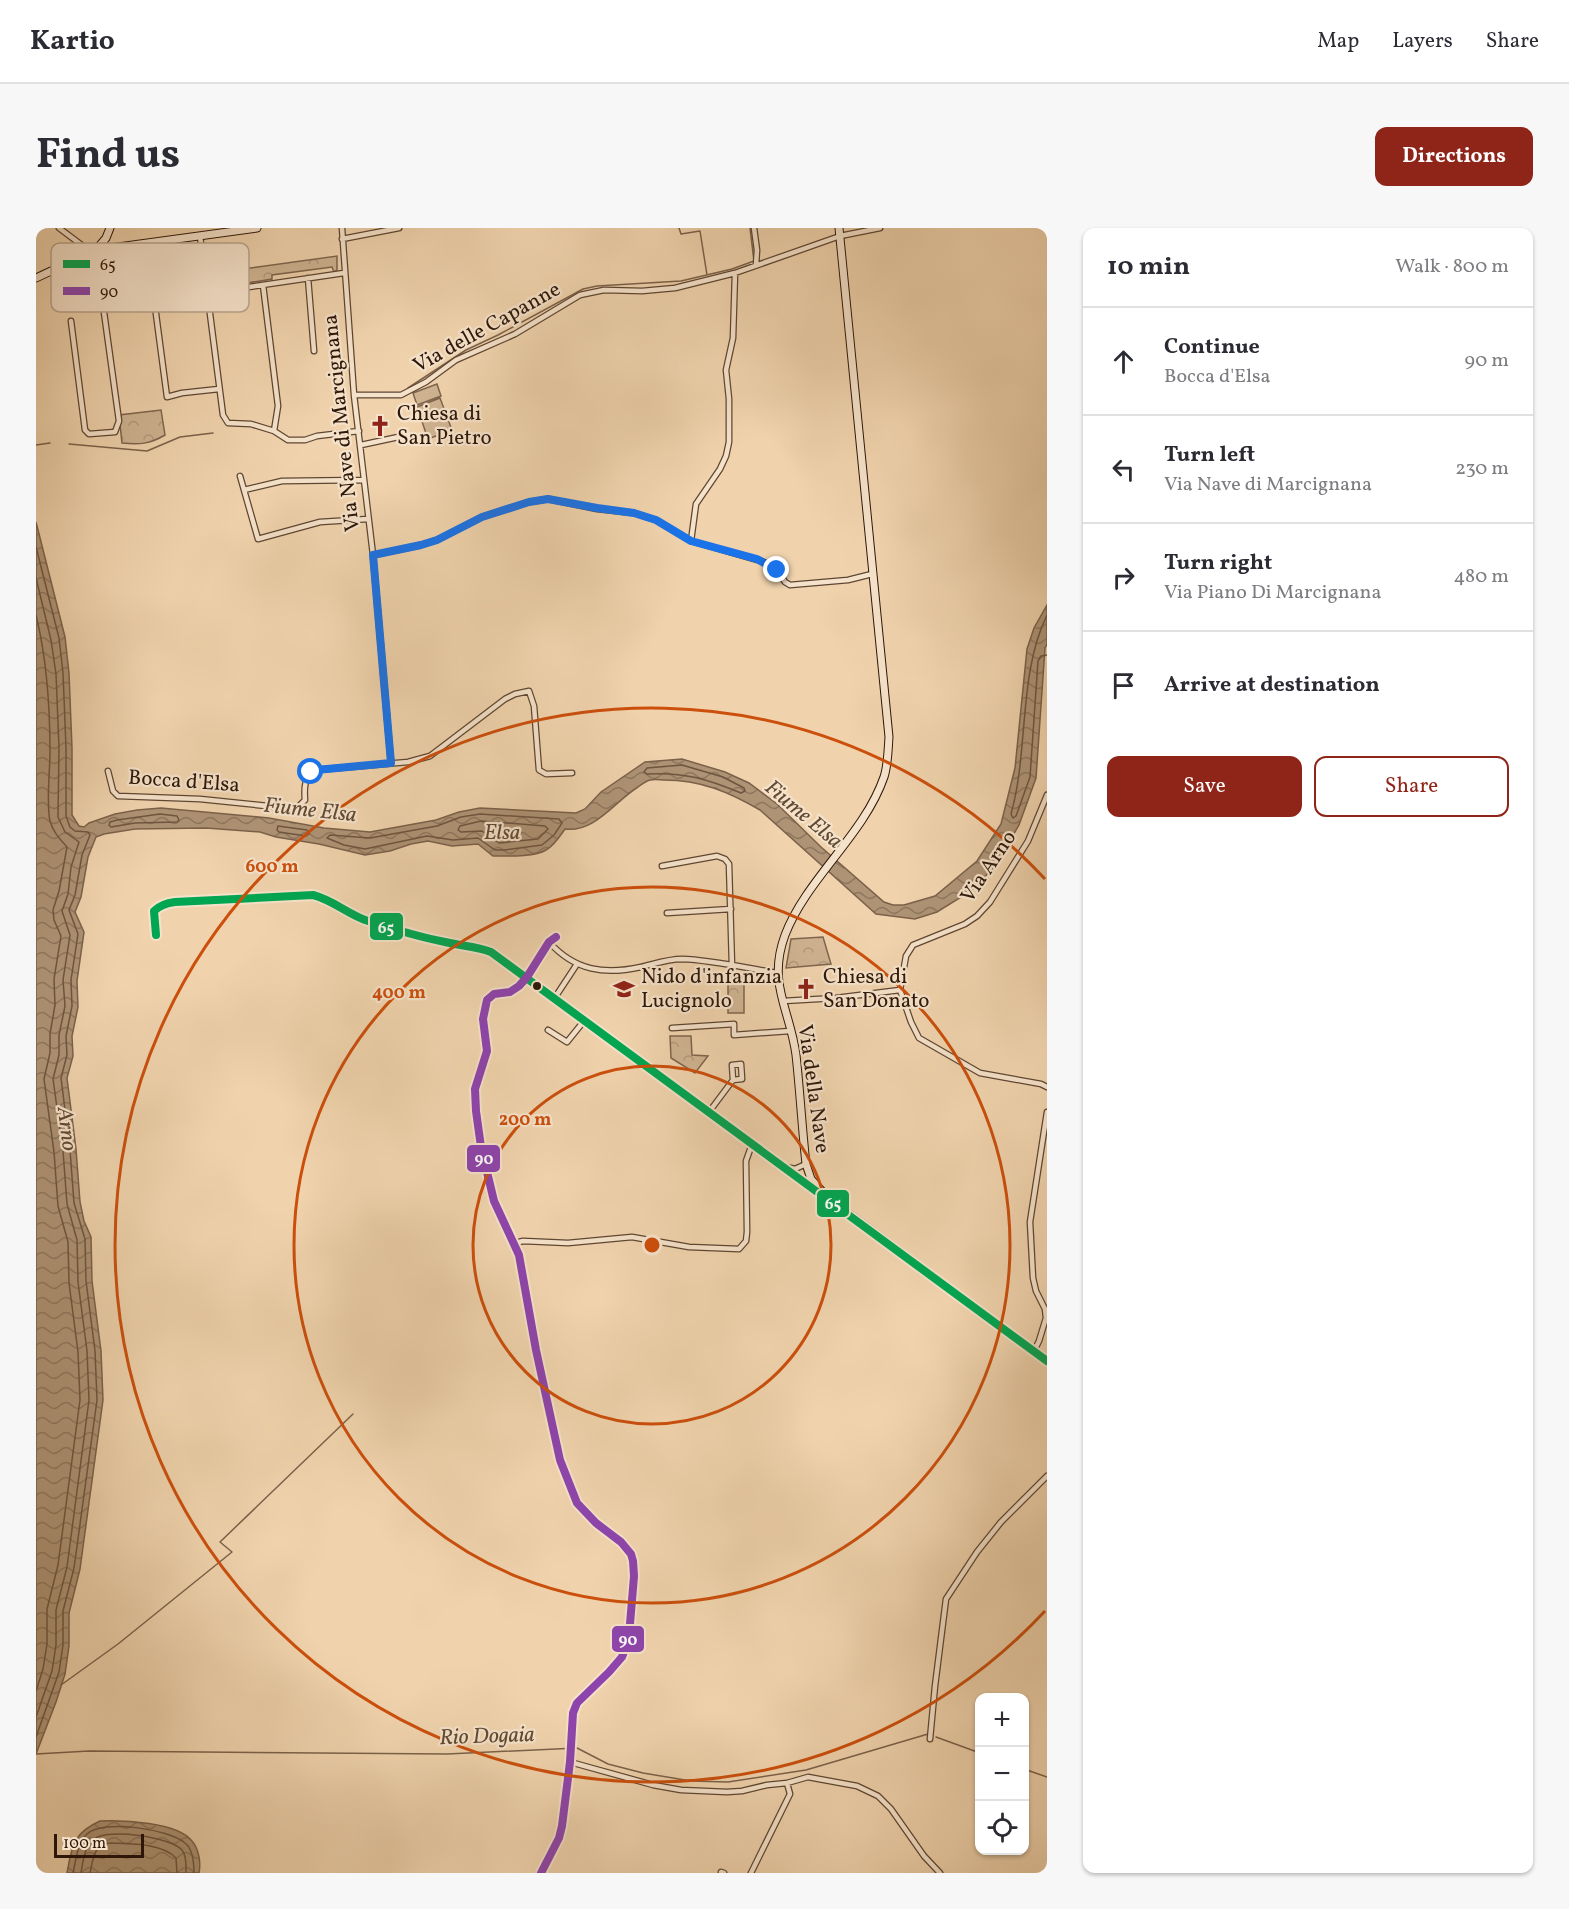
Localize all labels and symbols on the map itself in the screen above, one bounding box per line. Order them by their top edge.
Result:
legend [51,243,249,312]
text: 65 [100,255,116,277]
street label: Via delle Capanne [408,275,566,381]
text: 90 [100,282,118,304]
street label: Via Nave di Marcignana [316,313,368,533]
place label: Chiesa di San Pietro [397,400,492,453]
church icon: Chiesa di San Pietro [368,414,392,438]
route end [763,556,789,582]
route start [297,758,323,784]
street label: Bocca d'Elsa [127,764,241,800]
water label: Fiume Elsa [757,773,849,857]
water label: Fiume Elsa [262,791,358,831]
water label: Elsa [484,818,520,849]
street label: Via Arno [954,825,1024,909]
text: 600 m [245,855,299,880]
line badge: 65 [369,912,404,941]
text: 65 [378,918,395,940]
place label: Nido d'infanzia Lucignolo [641,963,782,1016]
place label: Chiesa di San Donato [823,963,929,1016]
school or university icon: Nido d'infanzia Lucignolo [612,977,636,1001]
church icon: Chiesa di San Donato [794,977,818,1001]
unlabelled marker [531,980,543,992]
text: 400 m [372,981,426,1006]
street label: Via della Nave [790,1023,836,1155]
water label: Arno [48,1104,84,1153]
text: 200 m [499,1108,551,1133]
line badge: 90 [466,1144,501,1173]
text: 90 [475,1149,494,1171]
line badge: 65 [816,1189,850,1218]
text: 65 [825,1194,842,1216]
centre of rings [642,1235,662,1255]
line badge: 90 [611,1625,645,1653]
text: 90 [619,1630,638,1652]
water label: Rio Dogaia [439,1720,535,1754]
scale bar [54,1831,144,1858]

